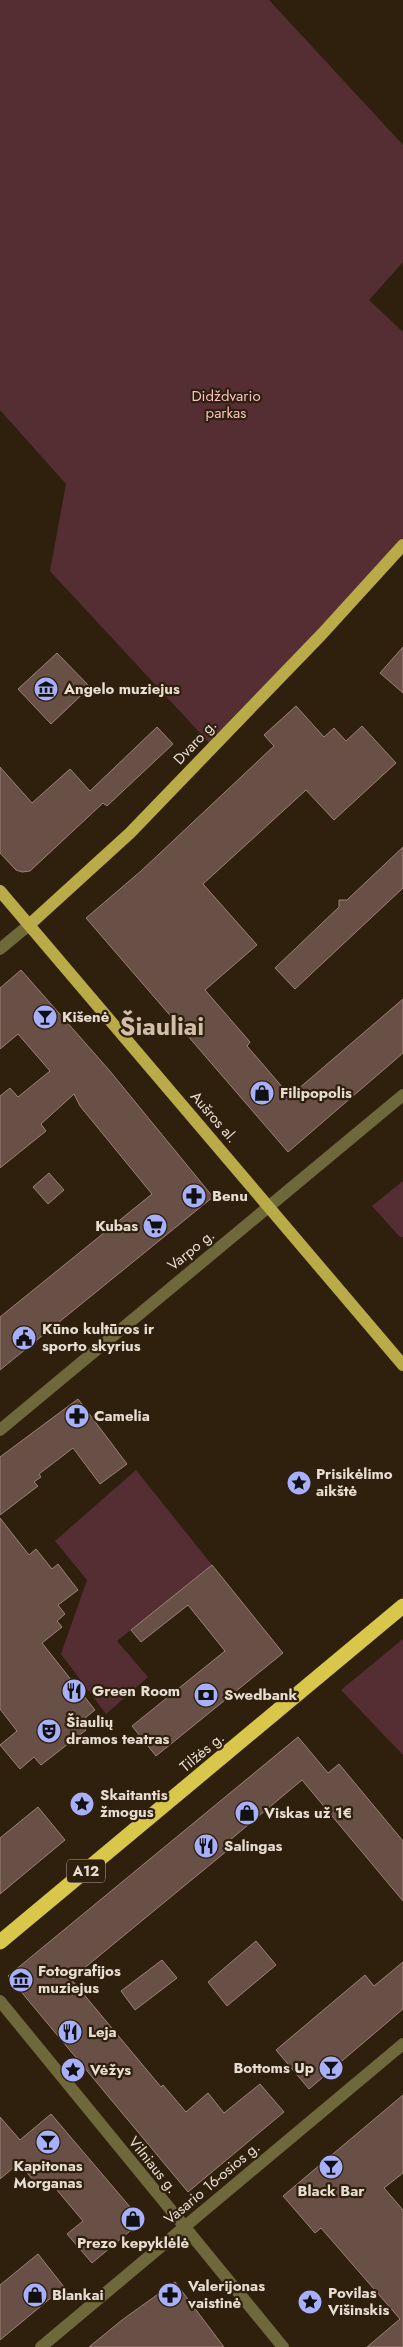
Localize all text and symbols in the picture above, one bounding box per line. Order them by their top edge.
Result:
park label: Didždvario parkas [191,385,261,424]
museum icon: Angelo muziejus [33,676,59,702]
place label: Angelo muziejus [63,678,180,700]
street label: Dvaro g. [168,714,222,770]
bar icon: Kišenė [32,1004,58,1030]
place label: Kišenė [62,1006,110,1028]
district label: Šiauliai [120,1008,204,1044]
shop icon: Filipopolis [249,1080,275,1106]
place label: Filipopolis [280,1082,352,1104]
street label: Aušros al. [185,1086,243,1148]
pharmacy icon: Benu [181,1183,207,1209]
place label: Benu [212,1185,248,1207]
supermarket icon: Kubas [142,1213,168,1239]
place label: Kubas [95,1215,138,1237]
street label: Varpo g. [163,1224,219,1276]
place label: Kūno kultūros ir sporto skyrius [42,1318,155,1357]
public building icon: Kūno kultūros ir sporto skyrius [11,1325,37,1351]
pharmacy icon: Camelia [64,1403,90,1429]
place label: Camelia [94,1405,150,1427]
place label: Prisikėlimo aikštė [316,1463,393,1502]
place icon: Prisikėlimo aikštė [286,1470,312,1496]
restaurant icon: Green Room [61,1678,87,1704]
place label: Green Room [92,1680,180,1702]
bank icon: Swedbank [193,1682,219,1708]
place label: Swedbank [224,1684,297,1706]
place label: Šiaulių dramos teatras [66,1711,169,1750]
theatre icon: Šiaulių dramos teatras [36,1718,62,1744]
street label: Tilžės g. [175,1727,229,1777]
place label: Skaitantis žmogus [100,1784,168,1823]
place icon: Skaitantis žmogus [69,1791,95,1817]
shop icon: Viskas už 1€ [234,1800,260,1826]
place label: Viskas už 1€ [263,1802,352,1824]
restaurant icon: Salingas [193,1833,219,1859]
place label: Salingas [224,1835,283,1857]
road number: A12 [67,1860,105,1882]
place label: Fotografijos muziejus [38,1960,121,1999]
museum icon: Fotografijos muziejus [8,1967,34,1993]
restaurant icon: Leja [57,2019,83,2045]
place label: Leja [88,2021,117,2043]
bar icon: Bottoms Up [318,2055,344,2081]
place icon: Vėžys [60,2057,86,2083]
place label: Bottoms Up [233,2057,314,2079]
place label: Vėžys [89,2059,131,2081]
bar icon: Kapitonas Morganas [35,2129,61,2155]
street label: Vilniaus g. [123,2132,183,2198]
street label: Vasario 16-osios g. [159,2136,265,2230]
bar icon: Black Bar [318,2154,344,2180]
place label: Kapitonas Morganas [13,2155,83,2194]
place label: Black Bar [298,2180,365,2202]
shop icon: Prezo kepyklėlė [120,2206,146,2232]
place label: Prezo kepyklėlė [77,2232,189,2254]
place label: Valerijonas vaistinė [187,2275,265,2314]
shop icon: Blankai [22,2282,48,2308]
pharmacy icon: Valerijonas vaistinė [157,2282,183,2308]
place label: Povilas Višinskis [327,2282,389,2321]
place label: Blankai [52,2284,104,2306]
place icon: Povilas Višinskis [297,2289,323,2315]

